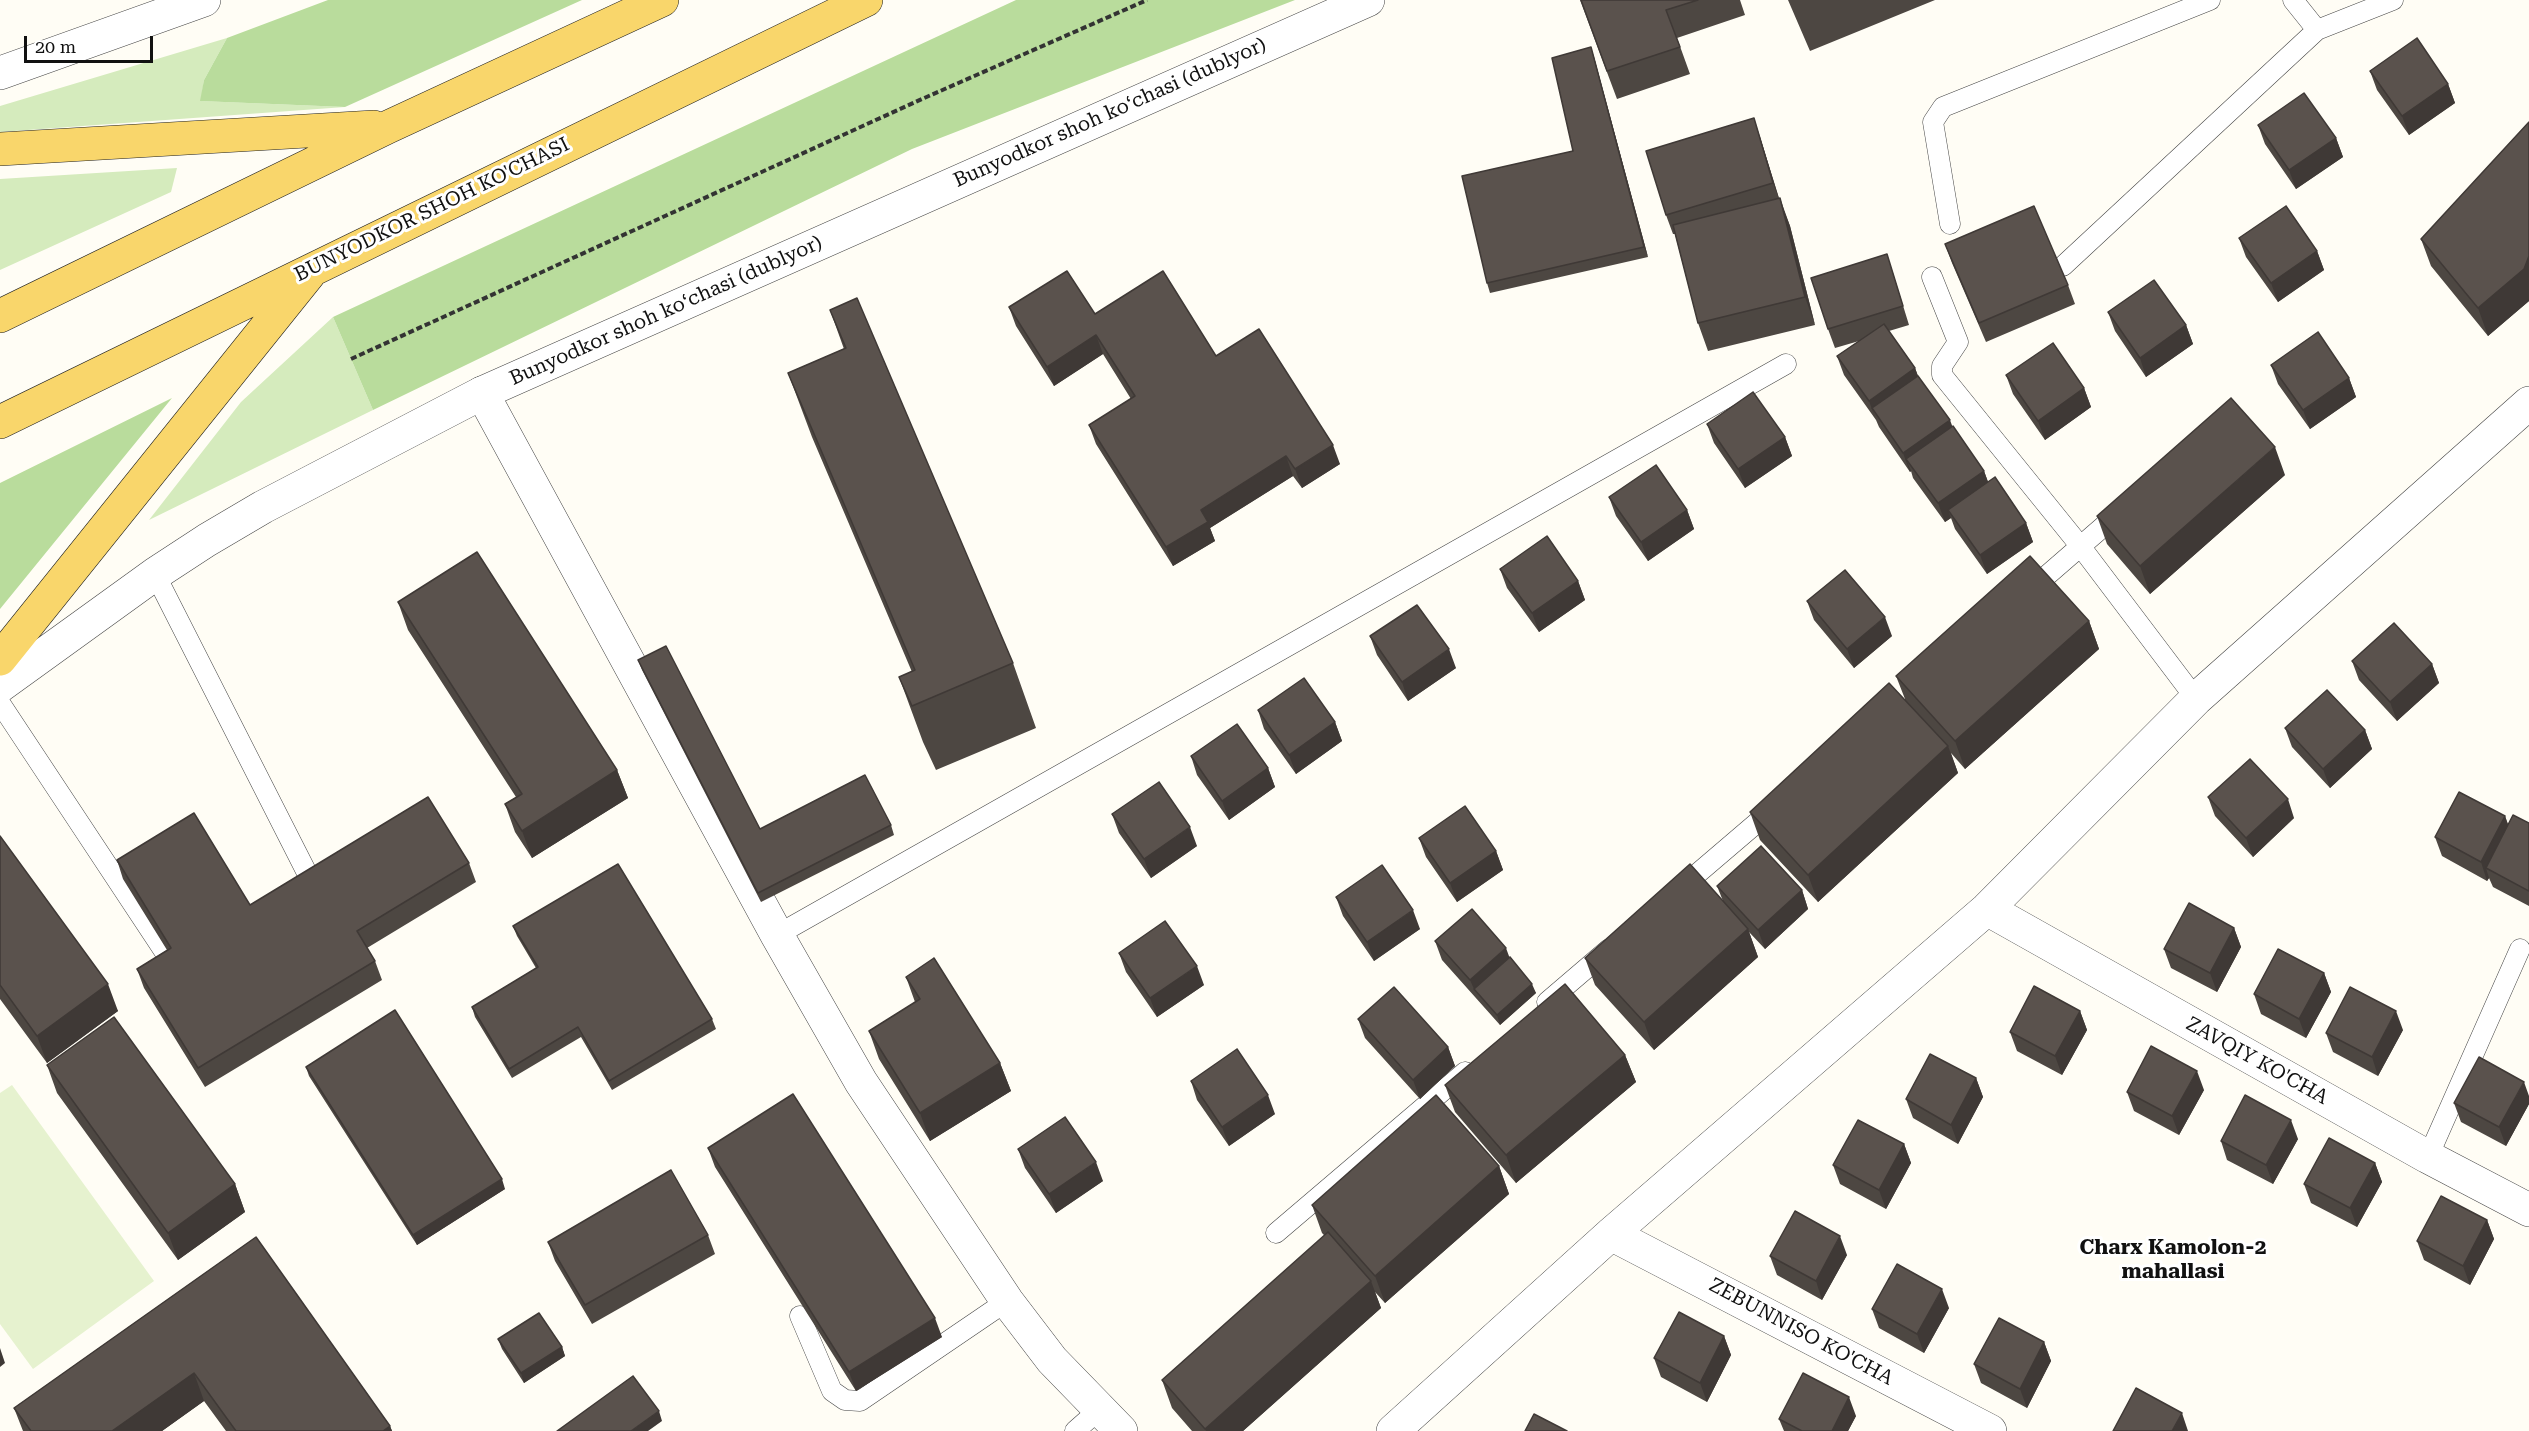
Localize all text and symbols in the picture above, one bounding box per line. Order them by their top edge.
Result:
scale bar [27,24,156,62]
street label: Bunyodkor shoh koʻchasi (dublyor) [950,33,1270,193]
text: 20 m [35,36,76,57]
street label: BUNYODKOR SHOH KO'CHASI [291,133,573,287]
street label: Bunyodkor shoh koʻchasi (dublyor) [506,231,826,391]
street label: ZAVQIY KO'CHA [2182,1012,2332,1110]
district label: Charx Kamolon-2 mahallasi [2079,1235,2267,1285]
street label: ZEBUNNISO KO'CHA [1705,1273,1897,1391]

